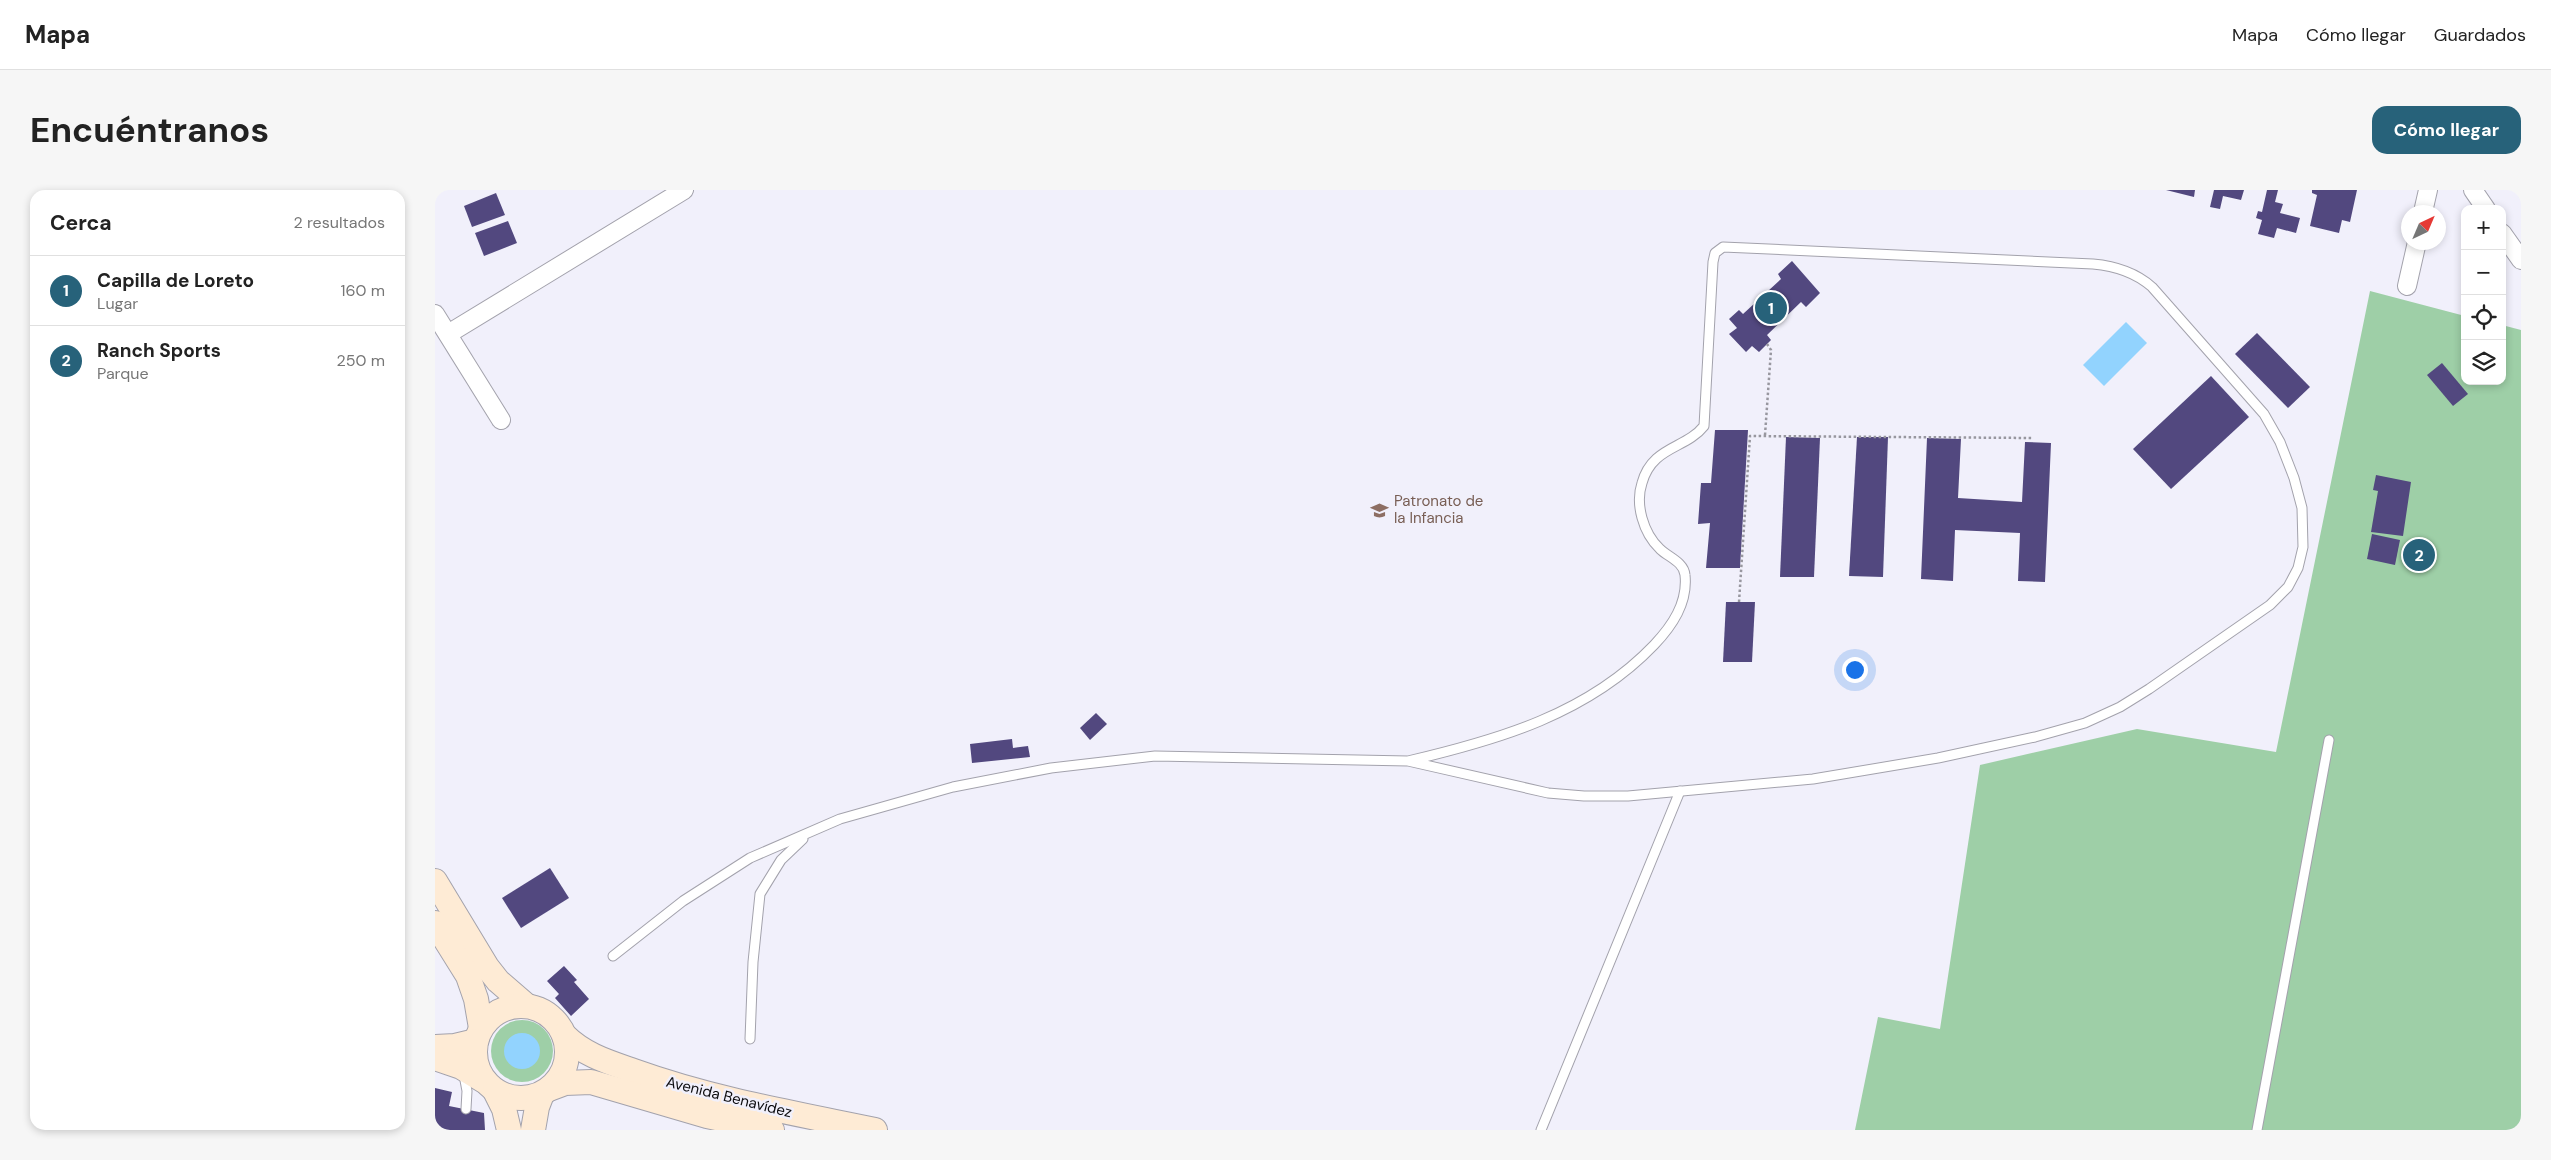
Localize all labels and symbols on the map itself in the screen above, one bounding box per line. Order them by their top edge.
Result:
north arrow [2401,205,2446,250]
pin: 1 [1755,289,1787,327]
place label: Patronato de la Infancia [1394,491,1483,528]
school or university icon: Patronato de la Infancia [1370,500,1390,520]
pin: 2 [2403,536,2435,574]
your location [1842,657,1868,683]
street label: Avenida Benavídez [664,1072,794,1122]

